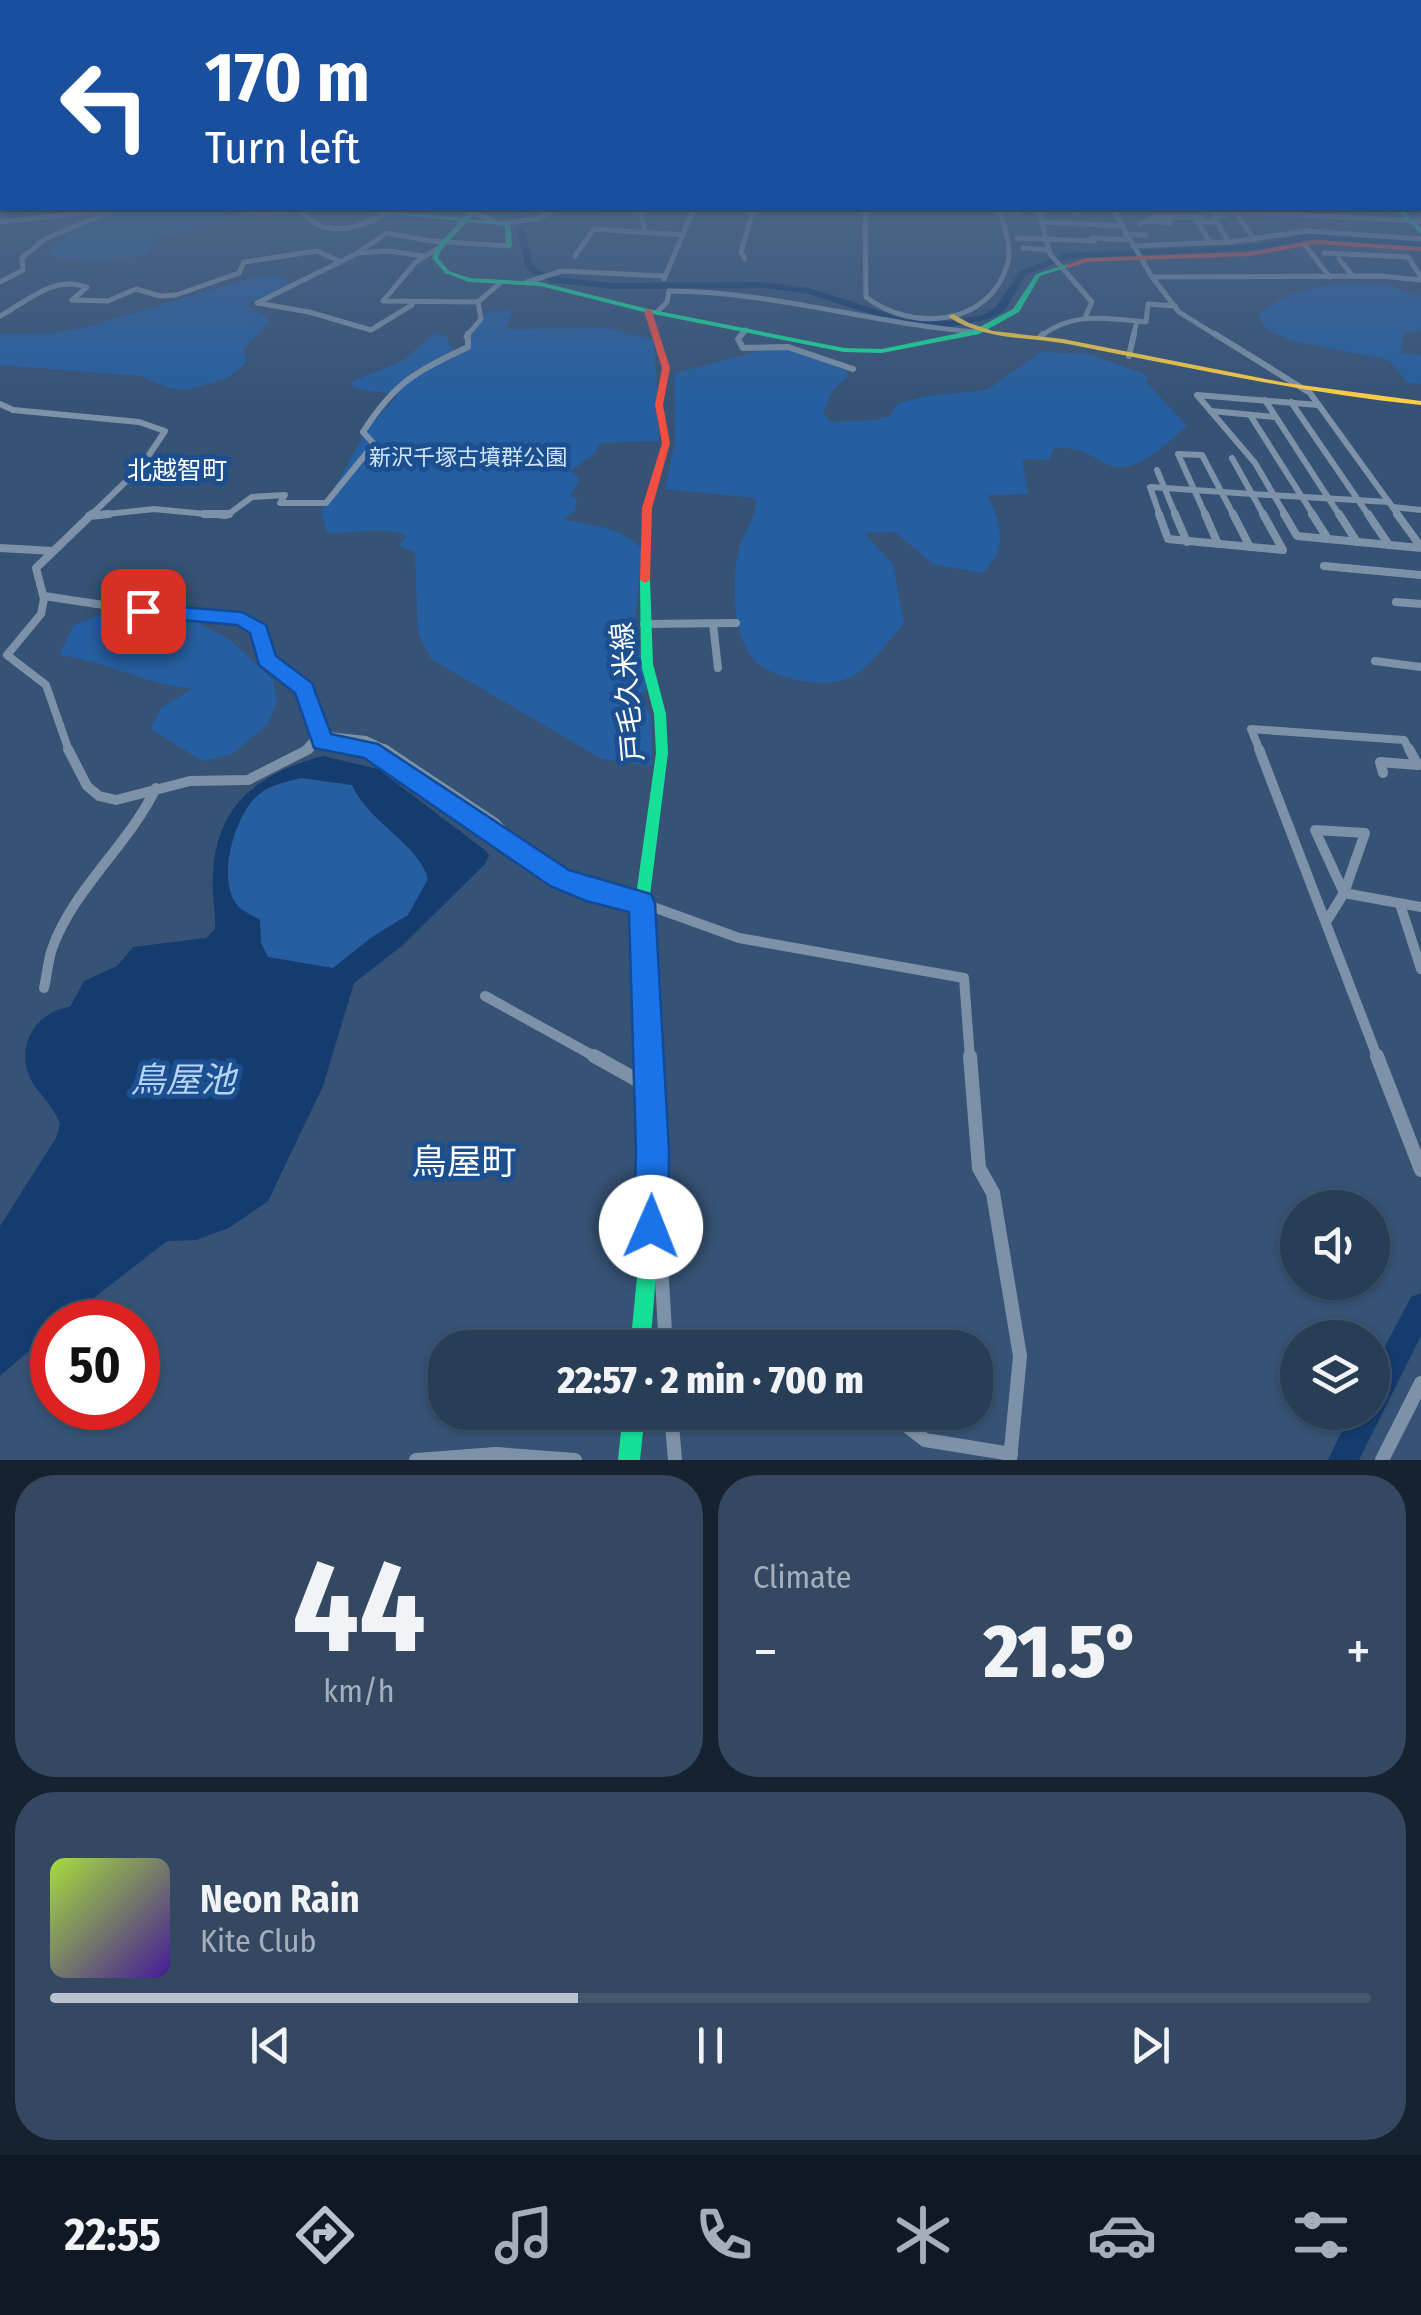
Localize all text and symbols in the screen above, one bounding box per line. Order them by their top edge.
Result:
text: 170 m [205,36,370,120]
icon: left [40,40,170,170]
text: Turn left [205,121,360,175]
park label: 新沢千塚古墳群公園 [369,444,567,471]
district label: 北越智町 [127,456,227,486]
pin [101,569,186,654]
icon: arrive [116,584,171,639]
street label: 戸毛久米線 [605,621,650,763]
water label: 鳥屋池 [130,1059,238,1101]
district label: 鳥屋町 [411,1141,517,1183]
position arrow [599,1175,703,1279]
map controls [1280,1190,1390,1430]
button: sound [1280,1190,1390,1300]
speed limit sign: 50 [30,1300,160,1430]
button: layers [1280,1320,1390,1430]
text: 22:57 · 2 min · 700 m [557,1357,864,1403]
text: 44 [292,1529,426,1685]
text: Climate [753,1558,852,1596]
text: 21.5° [984,1607,1140,1697]
text: − [753,1619,778,1685]
text: + [1346,1619,1371,1685]
text: km/h [323,1672,395,1710]
text: Neon Rain [200,1876,360,1922]
text: Kite Club [200,1922,316,1960]
icon: previous [243,2018,298,2073]
icon: pause [683,2018,738,2073]
icon: next [1123,2018,1178,2073]
icon: directions [290,2200,360,2270]
icon: music [489,2200,559,2270]
icon: phone [689,2200,759,2270]
icon: climate [888,2200,958,2270]
icon: car [1087,2200,1157,2270]
icon: filters [1286,2200,1356,2270]
text: 22:55 [65,2208,161,2262]

